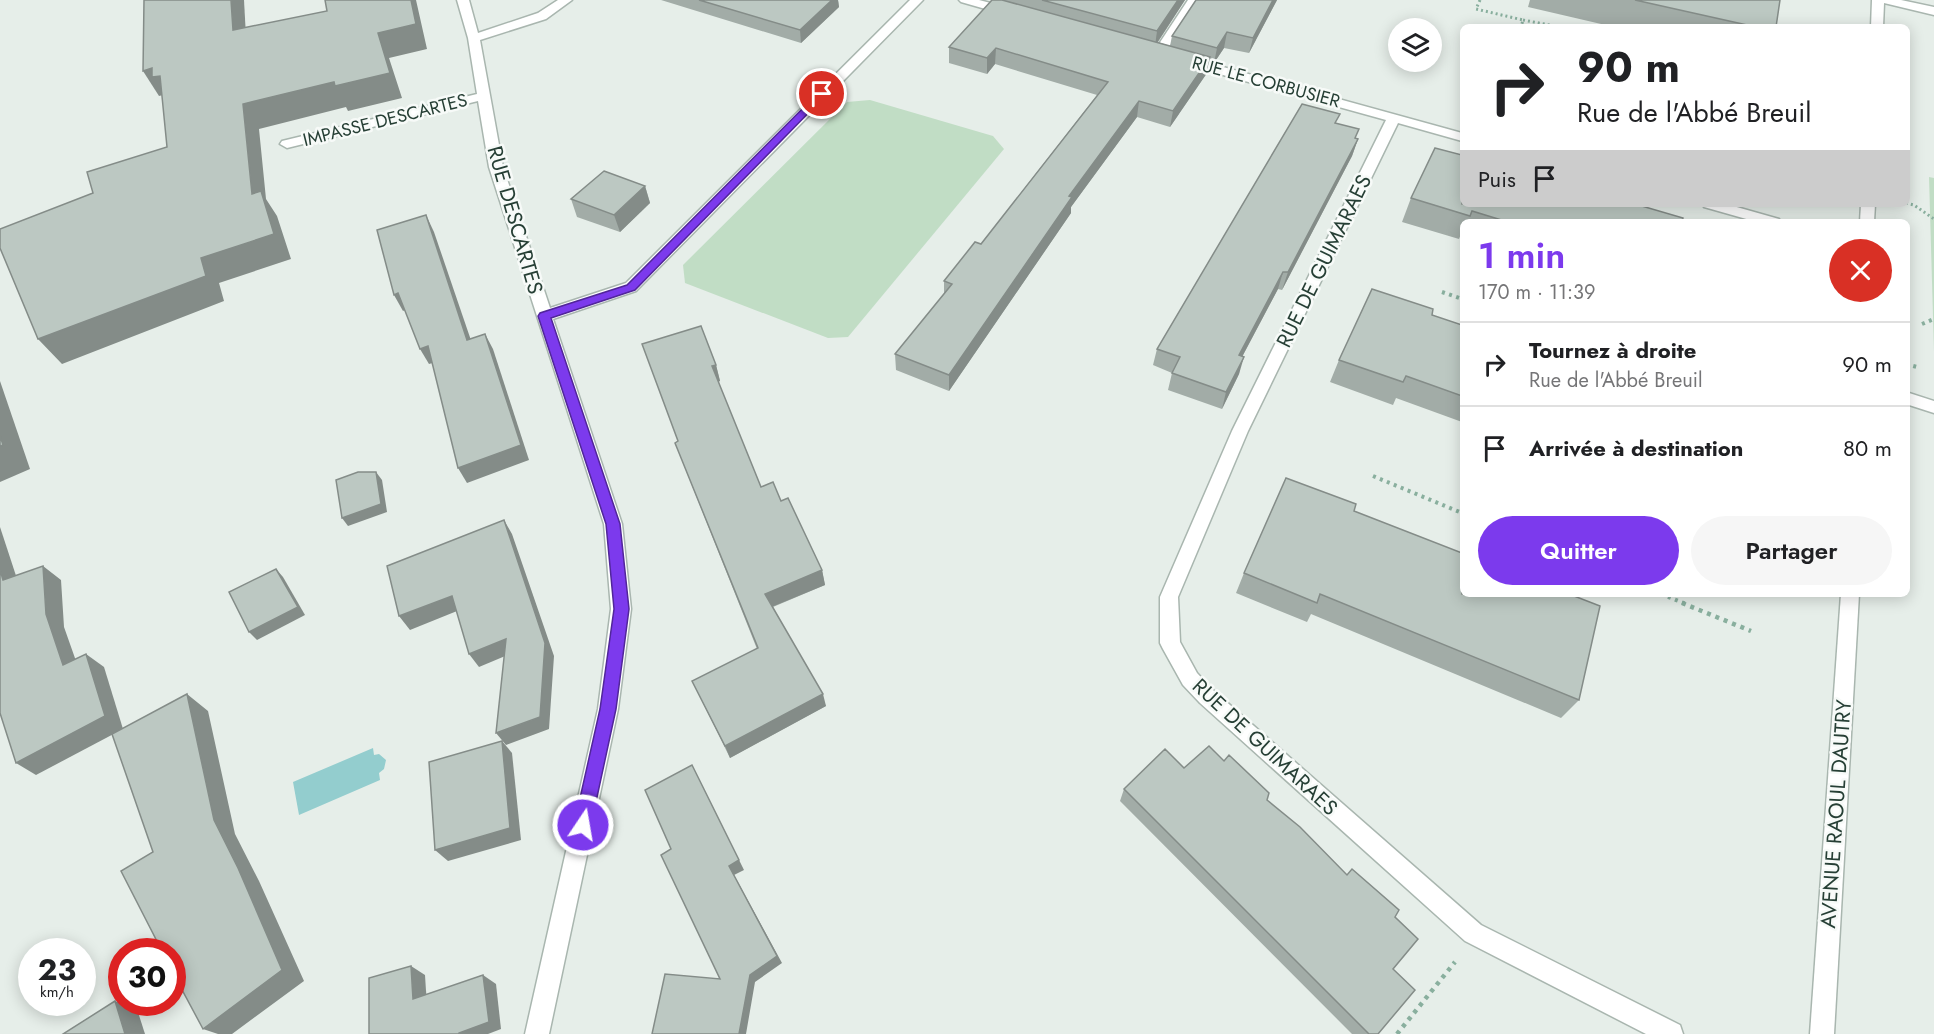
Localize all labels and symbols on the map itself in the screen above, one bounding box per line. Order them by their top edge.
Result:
street label: RUE LE CORBUSIER [1189,50,1343,114]
pin [796,68,847,119]
street label: IMPASSE DESCARTES [300,87,470,153]
street label: RUE DESCARTES [480,143,550,297]
street label: RUE DE GUIMARAES [1269,169,1379,353]
street label: RUE DE GUIMARAES [1186,672,1344,822]
street label: AVENUE RAOUL DAUTRY [1813,699,1859,929]
position arrow [551,793,615,857]
speed limit sign: 30 [108,938,186,1016]

